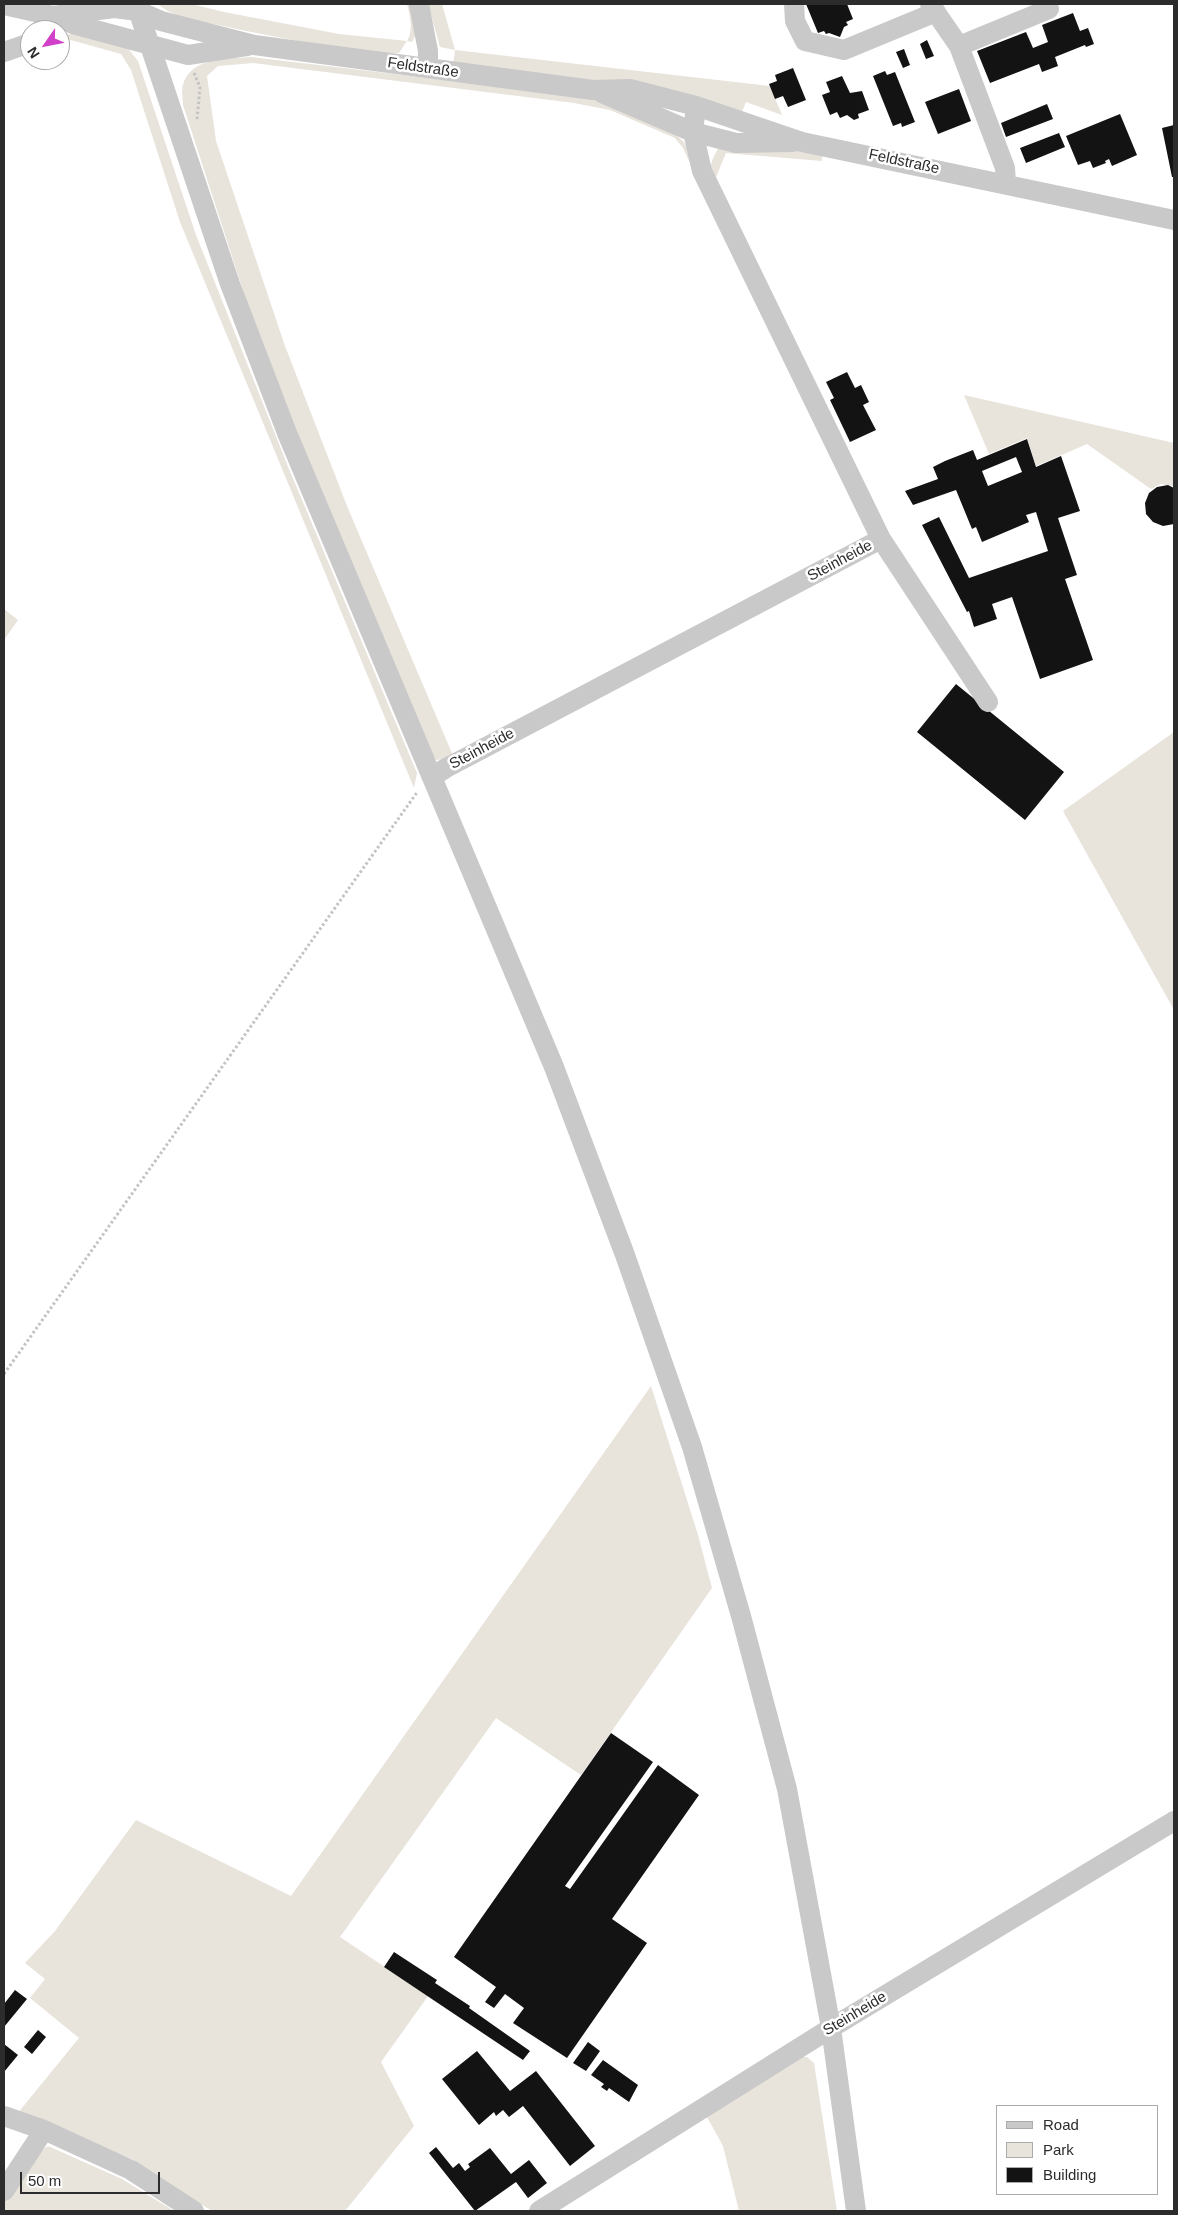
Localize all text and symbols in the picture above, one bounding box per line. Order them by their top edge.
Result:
north arrow [20,20,70,70]
text: N [24,44,43,61]
street label: Feldstraße [386,54,460,82]
street label: Feldstraße [867,146,941,178]
street label: Steinheide [804,536,876,586]
street label: Steinheide [446,724,518,774]
street label: Steinheide [820,1988,890,2040]
legend [996,2105,1158,2195]
text: Road [1043,2116,1079,2133]
text: Park [1043,2141,1074,2158]
scale bar [22,2162,162,2194]
text: Building [1043,2166,1096,2183]
text: 50 m [28,2172,61,2189]

